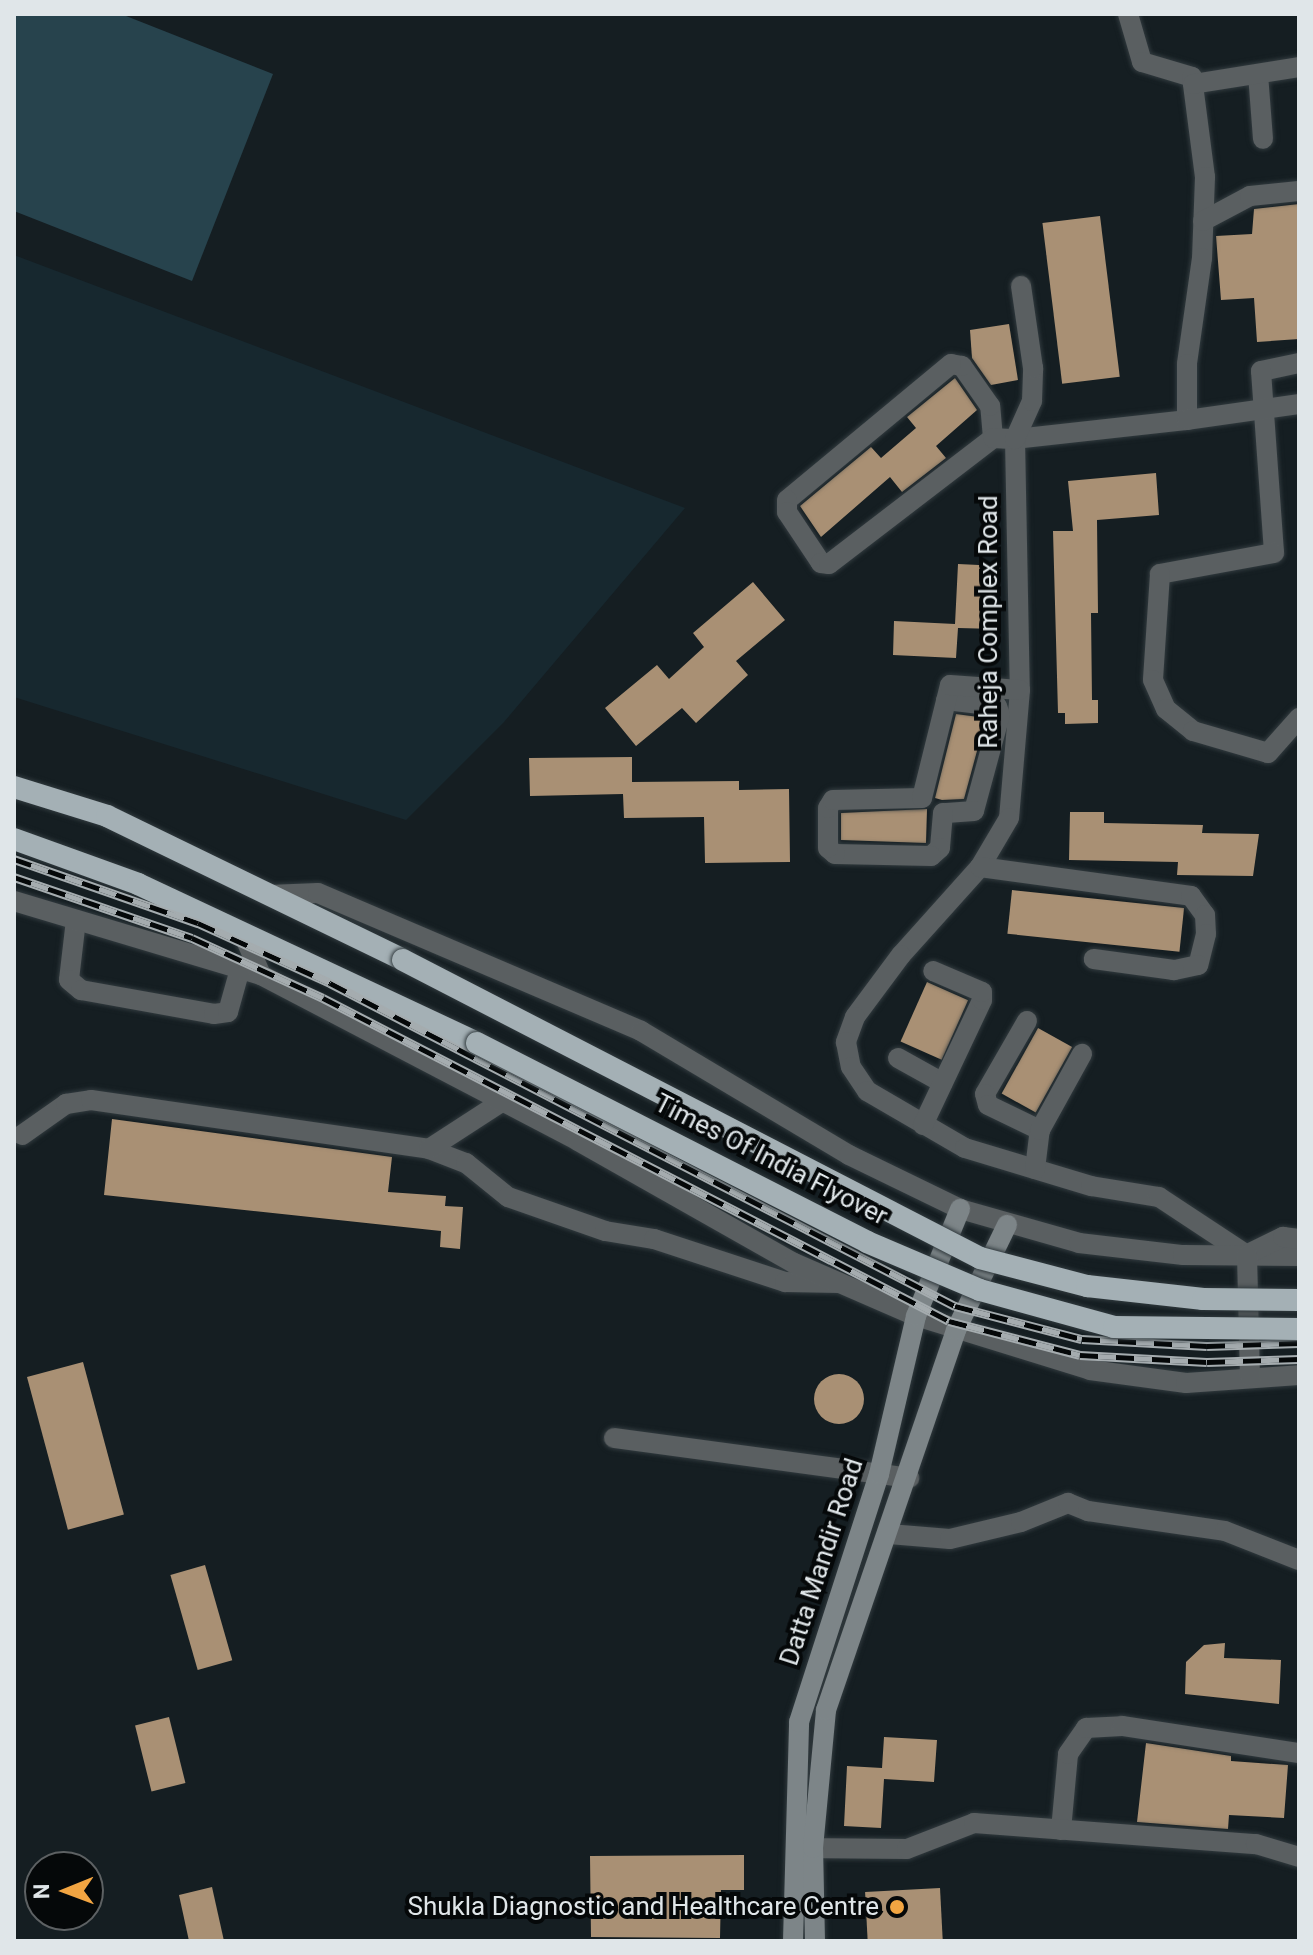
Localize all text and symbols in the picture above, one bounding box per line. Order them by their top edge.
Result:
street label: Raheja Complex Road [973,495,1005,749]
street label: Times Of India Flyover [649,1088,893,1232]
street label: Datta Mandir Road [774,1455,870,1669]
north arrow [24,1851,104,1931]
text: N [29,1883,54,1899]
place label: Shukla Diagnostic and Healthcare Centre [407,1891,879,1923]
marker: Shukla Diagnostic and Healthcare Centre [886,1896,908,1918]

